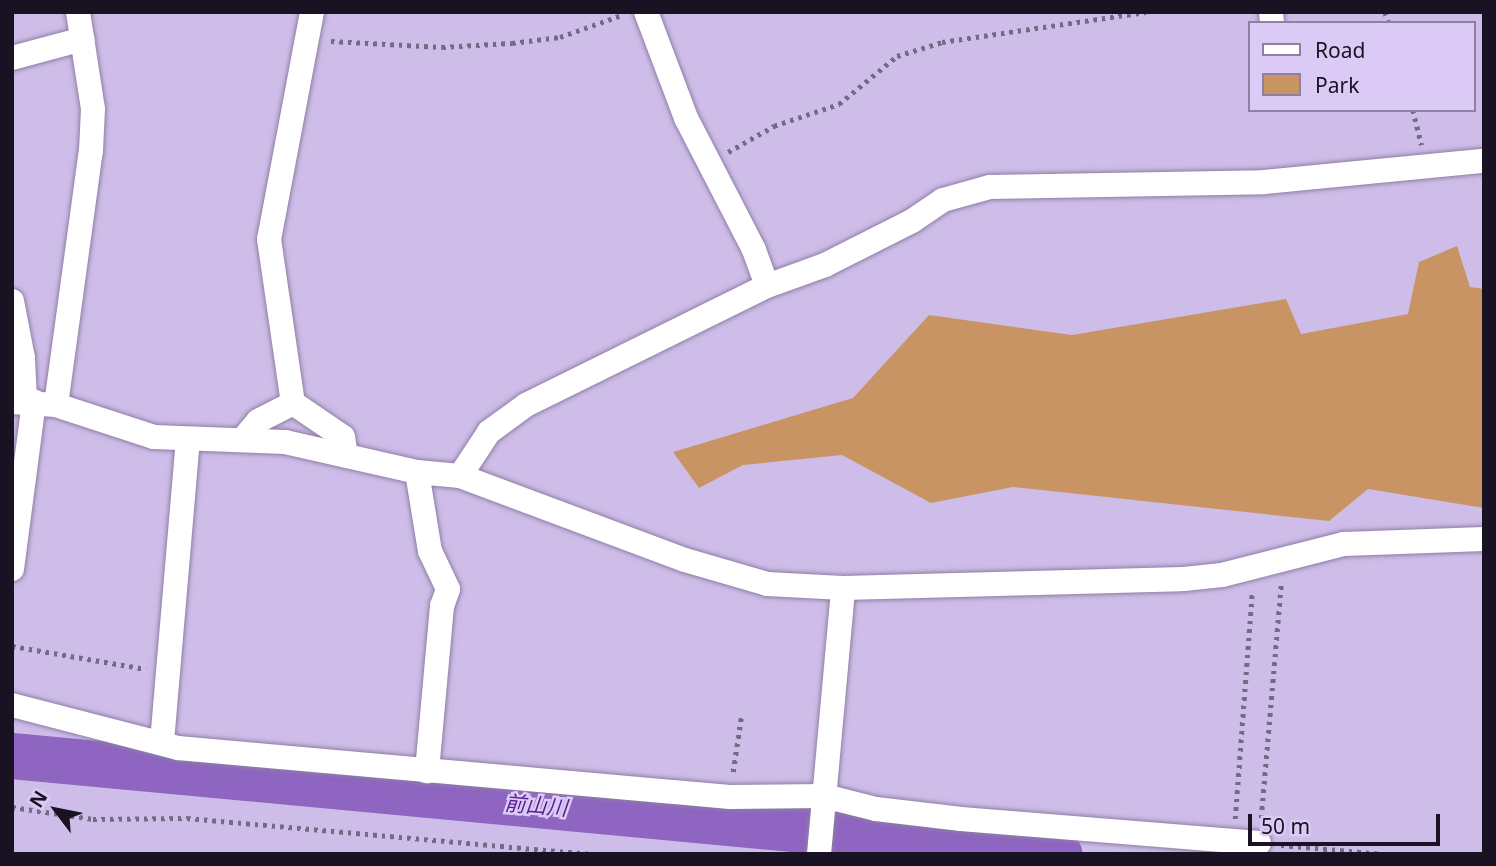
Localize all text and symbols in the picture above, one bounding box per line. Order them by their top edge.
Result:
legend [1248,21,1475,112]
text: Road [1315,36,1365,64]
text: Park [1315,71,1359,99]
north arrow [21,775,91,845]
text: N [23,785,53,812]
water label: 前山川 [504,790,568,820]
scale bar [1251,800,1444,844]
text: 50 m [1261,812,1310,840]

